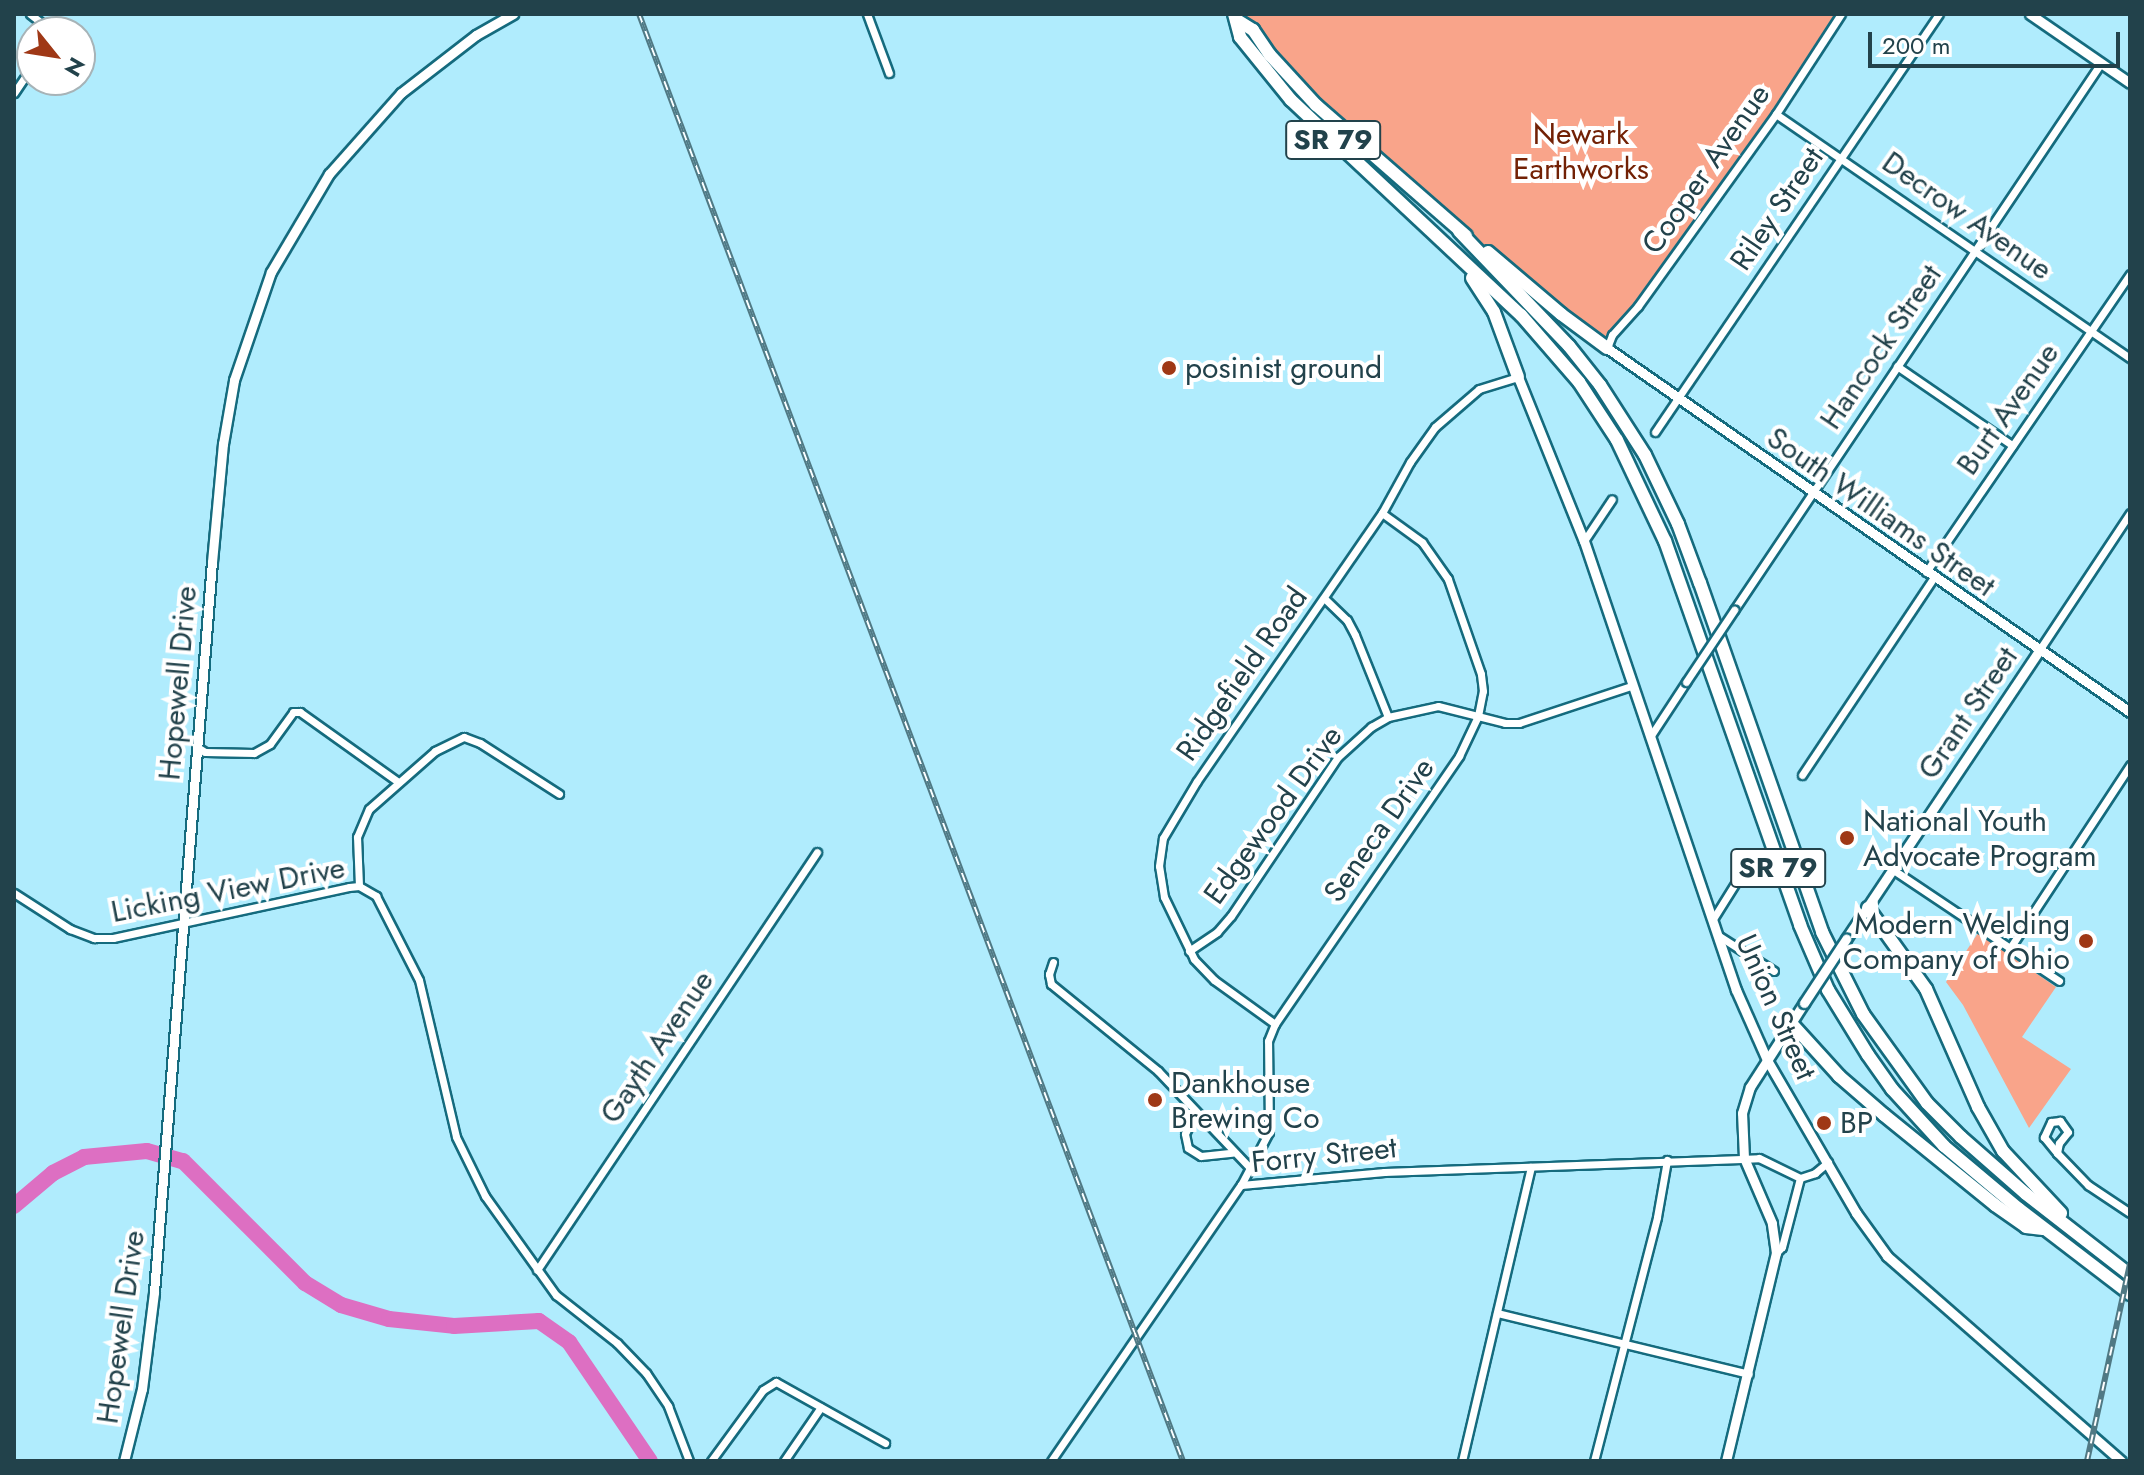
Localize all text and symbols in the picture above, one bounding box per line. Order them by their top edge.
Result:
north arrow [16,16,96,96]
scale bar [1872,16,2124,66]
text: 200 m [1882,28,1950,63]
text: N [57,51,93,83]
street label: Cooper Avenue [1634,77,1778,261]
road number: SR 79 [1285,116,1381,164]
park label: Newark Earthworks [1513,116,1649,186]
street label: Riley Street [1723,141,1831,277]
street label: Decrow Avenue [1875,144,2059,288]
street label: Hancock Street [1813,258,1949,436]
street label: Burt Avenue [1950,336,2066,482]
place label: posinist ground [1185,350,1382,386]
marker: posinist ground [1160,359,1178,377]
street label: South Williams Street [1760,420,2002,604]
street label: Ridgefield Road [1169,580,1315,768]
street label: Hopewell Drive [152,584,204,782]
street label: Grant Street [1911,640,2025,786]
street label: Edgewood Drive [1196,719,1350,911]
street label: Seneca Drive [1316,751,1442,909]
place label: National Youth Advocate Program [1863,803,2097,874]
marker: National Youth Advocate Program [1838,829,1856,847]
road number: SR 79 [1730,844,1826,892]
street label: Licking View Drive [108,850,348,930]
place label: Modern Welding Company of Ohio [1843,906,2070,976]
street label: Union Street [1728,929,1824,1085]
marker: Modern Welding Company of Ohio [2077,932,2095,950]
street label: Gayth Avenue [593,964,721,1130]
place label: Dankhouse Brewing Co [1171,1065,1320,1136]
marker: Dankhouse Brewing Co [1146,1091,1164,1109]
place label: BP [1840,1105,1873,1141]
marker: BP [1815,1114,1833,1132]
street label: Forry Street [1250,1129,1398,1181]
street label: Hopewell Drive [90,1228,152,1426]

